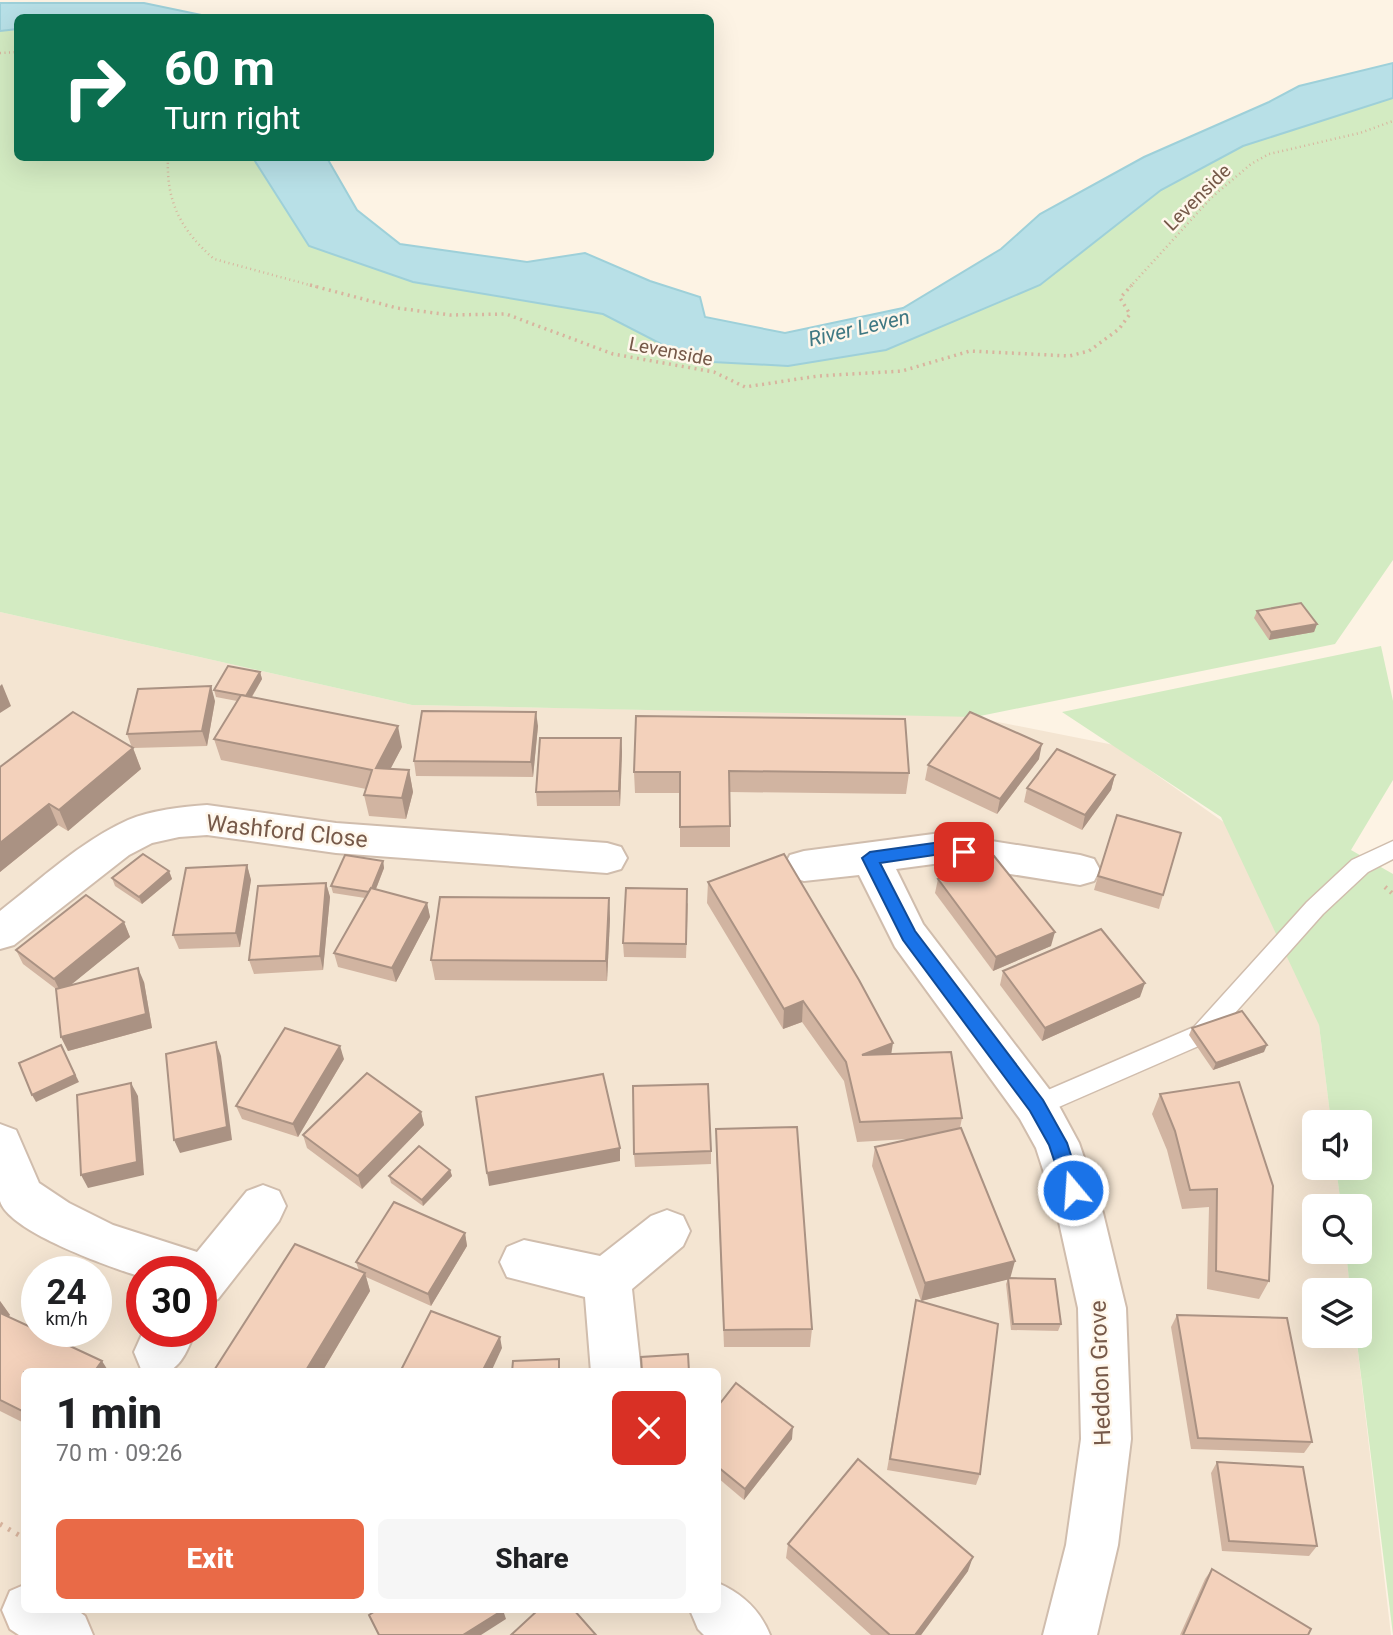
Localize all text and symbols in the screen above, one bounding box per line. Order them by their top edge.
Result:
text: 60 m [164,40,275,97]
icon: right [49,42,140,133]
text: Turn right [164,99,300,137]
street label: Levenside [1159,159,1236,236]
water label: River Leven [806,305,912,351]
street label: Levenside [627,332,715,371]
street label: Washford Close [205,810,369,853]
pin [934,822,994,882]
icon: arrive [945,833,983,871]
map controls [1302,1110,1372,1348]
button: sound [1302,1110,1372,1180]
position arrow [1036,1153,1110,1227]
button: search [1302,1194,1372,1264]
speed limit sign: 30 [126,1256,217,1347]
text: 24 [46,1272,87,1313]
button: layers [1302,1278,1372,1348]
street label: Heddon Grove [1084,1300,1117,1446]
text: km/h [45,1308,88,1329]
text: 1 min [56,1389,162,1438]
button: close [612,1391,686,1465]
text: 70 m · 09:26 [56,1440,182,1467]
button: Exit [56,1519,364,1599]
button: Share [378,1519,686,1599]

